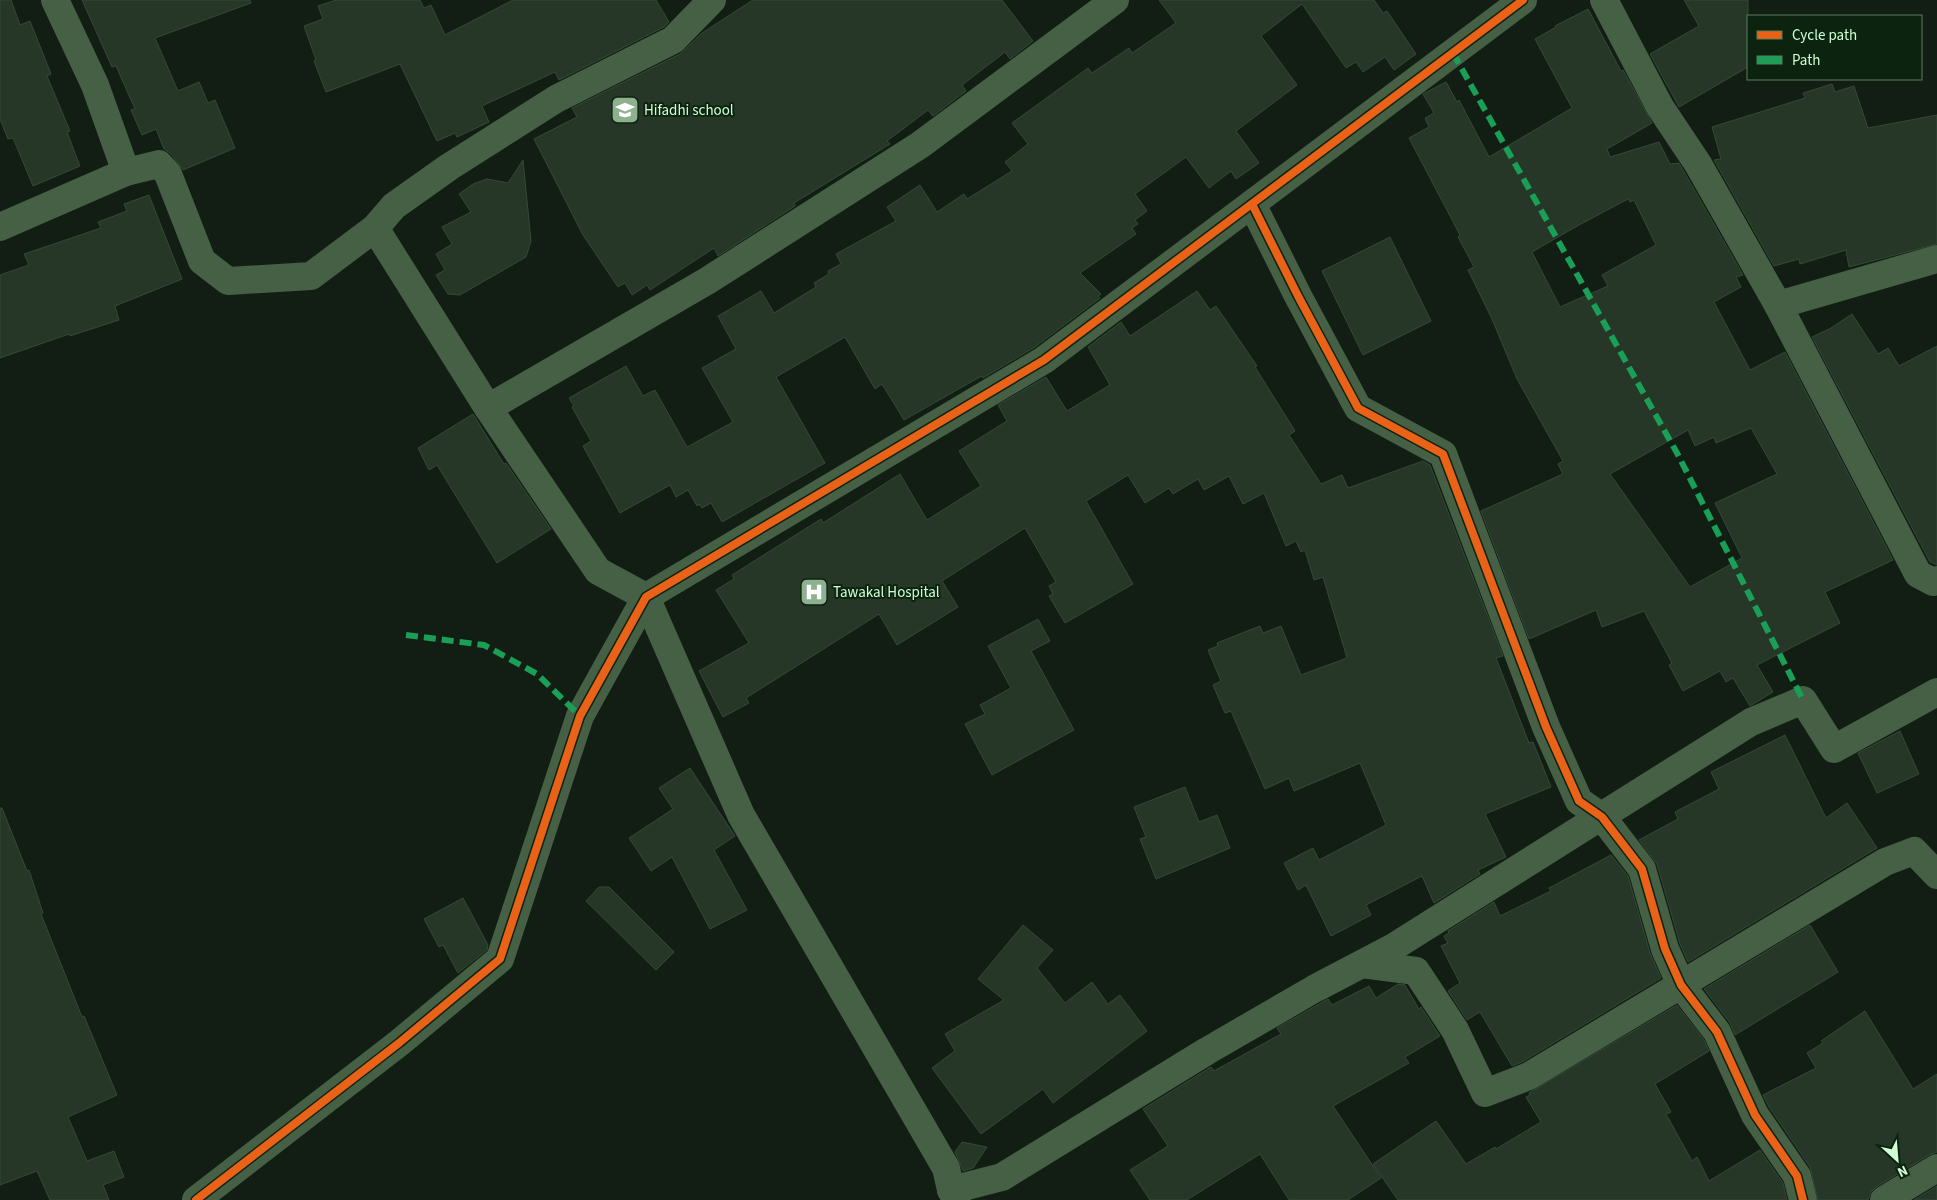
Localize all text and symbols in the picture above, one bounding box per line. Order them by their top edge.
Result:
legend [1747,15,1922,80]
text: Cycle path [1792,25,1857,46]
text: Path [1792,50,1820,71]
school or university icon: Hifadhi school [610,95,640,125]
place label: Hifadhi school [644,100,734,121]
hospital icon: Tawakal Hospital [799,577,829,607]
place label: Tawakal Hospital [833,582,940,603]
north arrow [1872,1135,1922,1185]
text: N [1894,1160,1911,1182]

